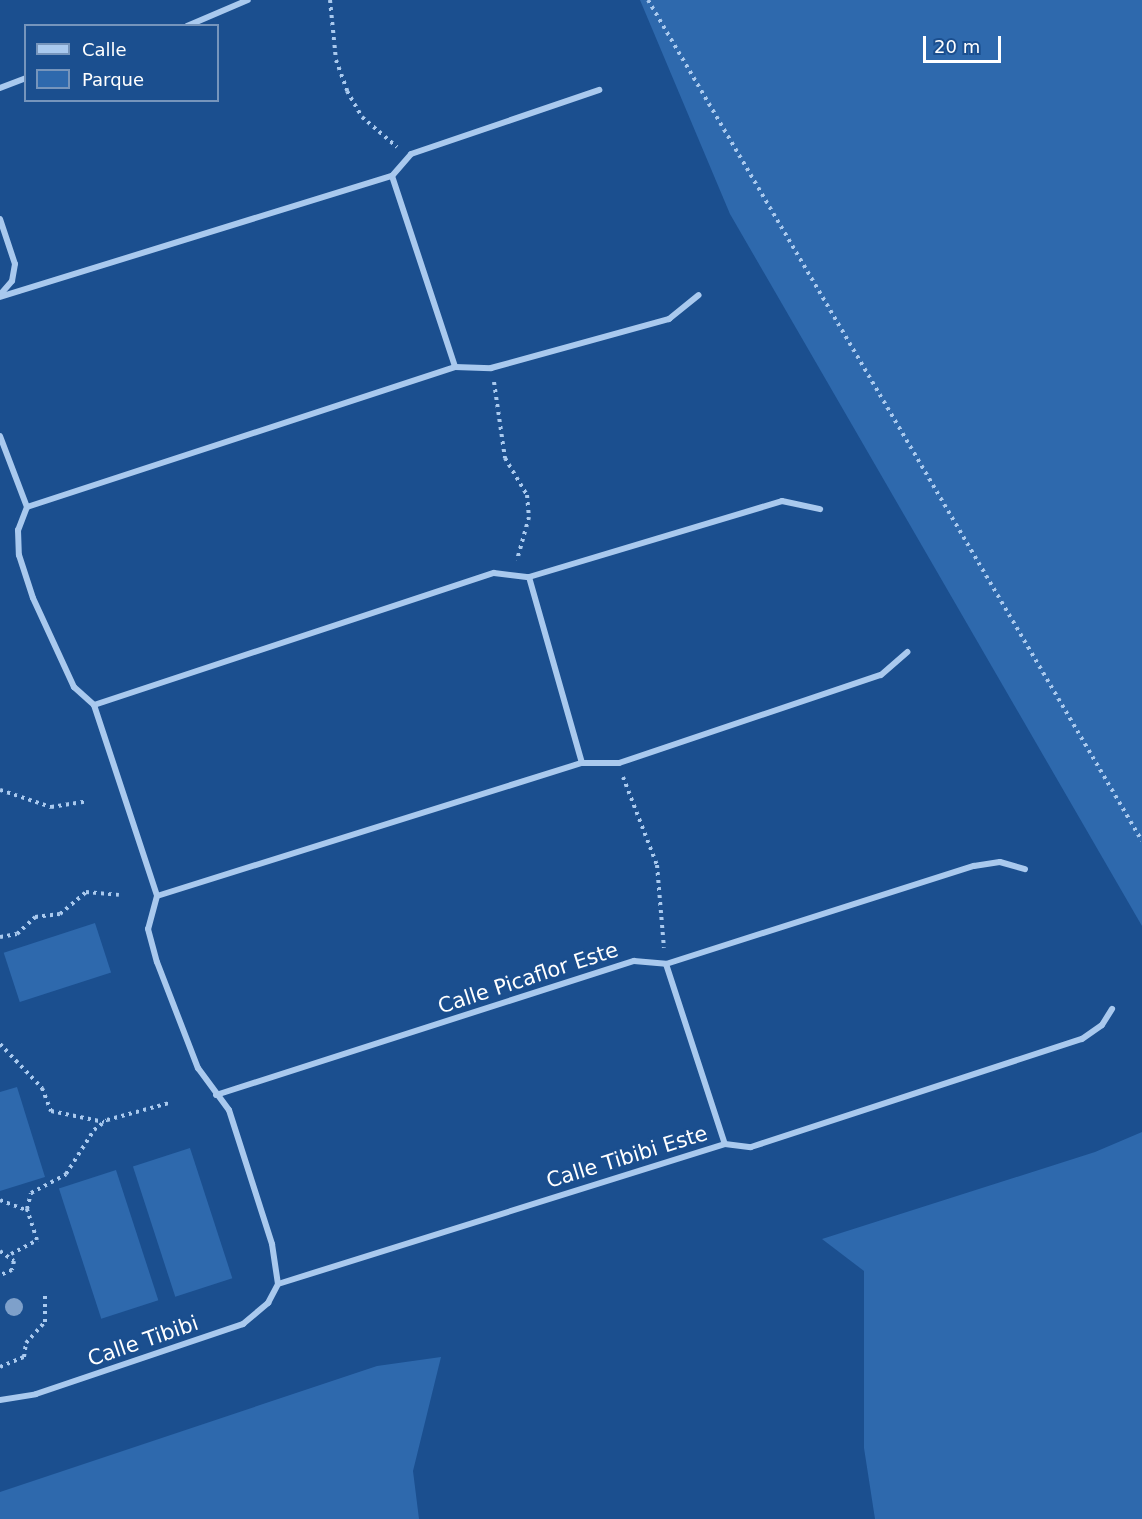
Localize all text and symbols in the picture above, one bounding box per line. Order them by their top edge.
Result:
legend [24,24,219,102]
scale bar [926,24,1004,62]
text: 20 m [934,36,980,57]
text: Calle [82,39,127,60]
text: Parque [82,69,144,90]
street label: Calle Picaflor Este [435,937,621,1019]
street label: Calle Tibibi Este [543,1121,711,1193]
street label: Calle Tibibi [84,1310,202,1372]

